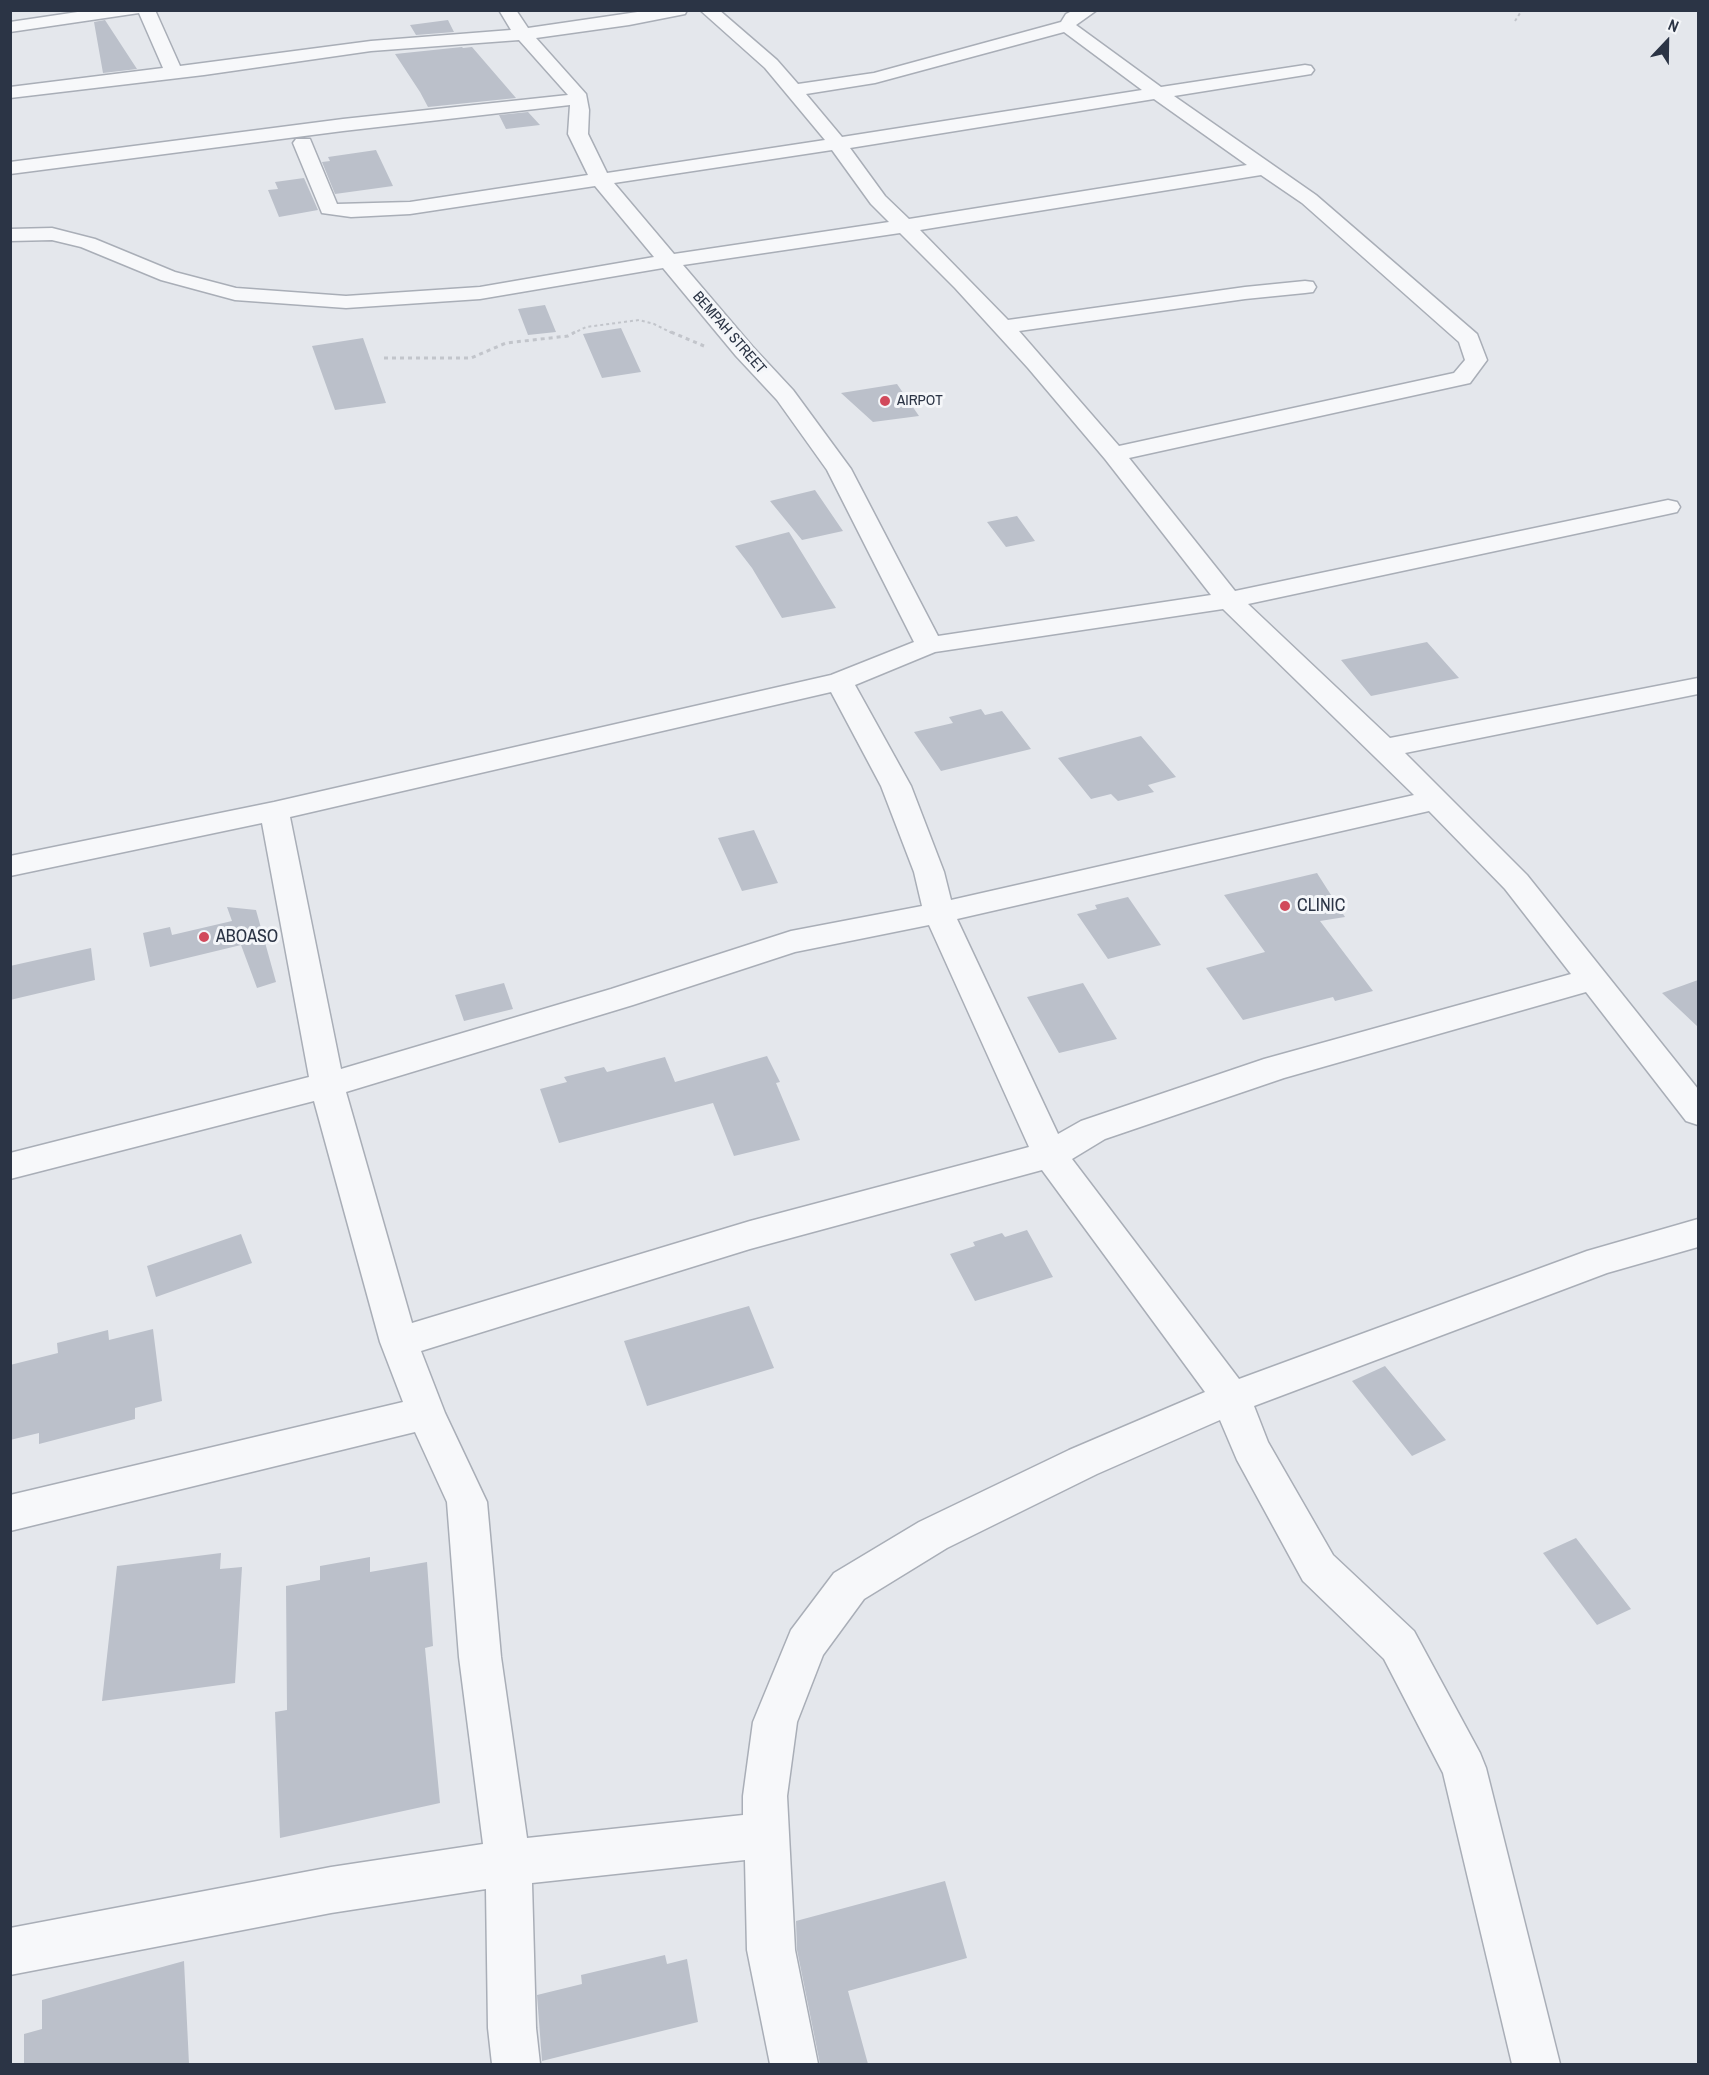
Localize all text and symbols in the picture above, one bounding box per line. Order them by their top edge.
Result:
north arrow [1637,12,1697,72]
text: N [1665,13,1682,37]
street label: BEMPAH STREET [688,288,770,378]
place label: AIRPOT [897,392,943,410]
marker: AIRPOT [878,394,892,408]
place label: CLINIC [1297,895,1345,917]
marker: CLINIC [1278,899,1292,913]
place label: ABOASO [216,926,278,948]
marker: ABOASO [197,930,211,944]

